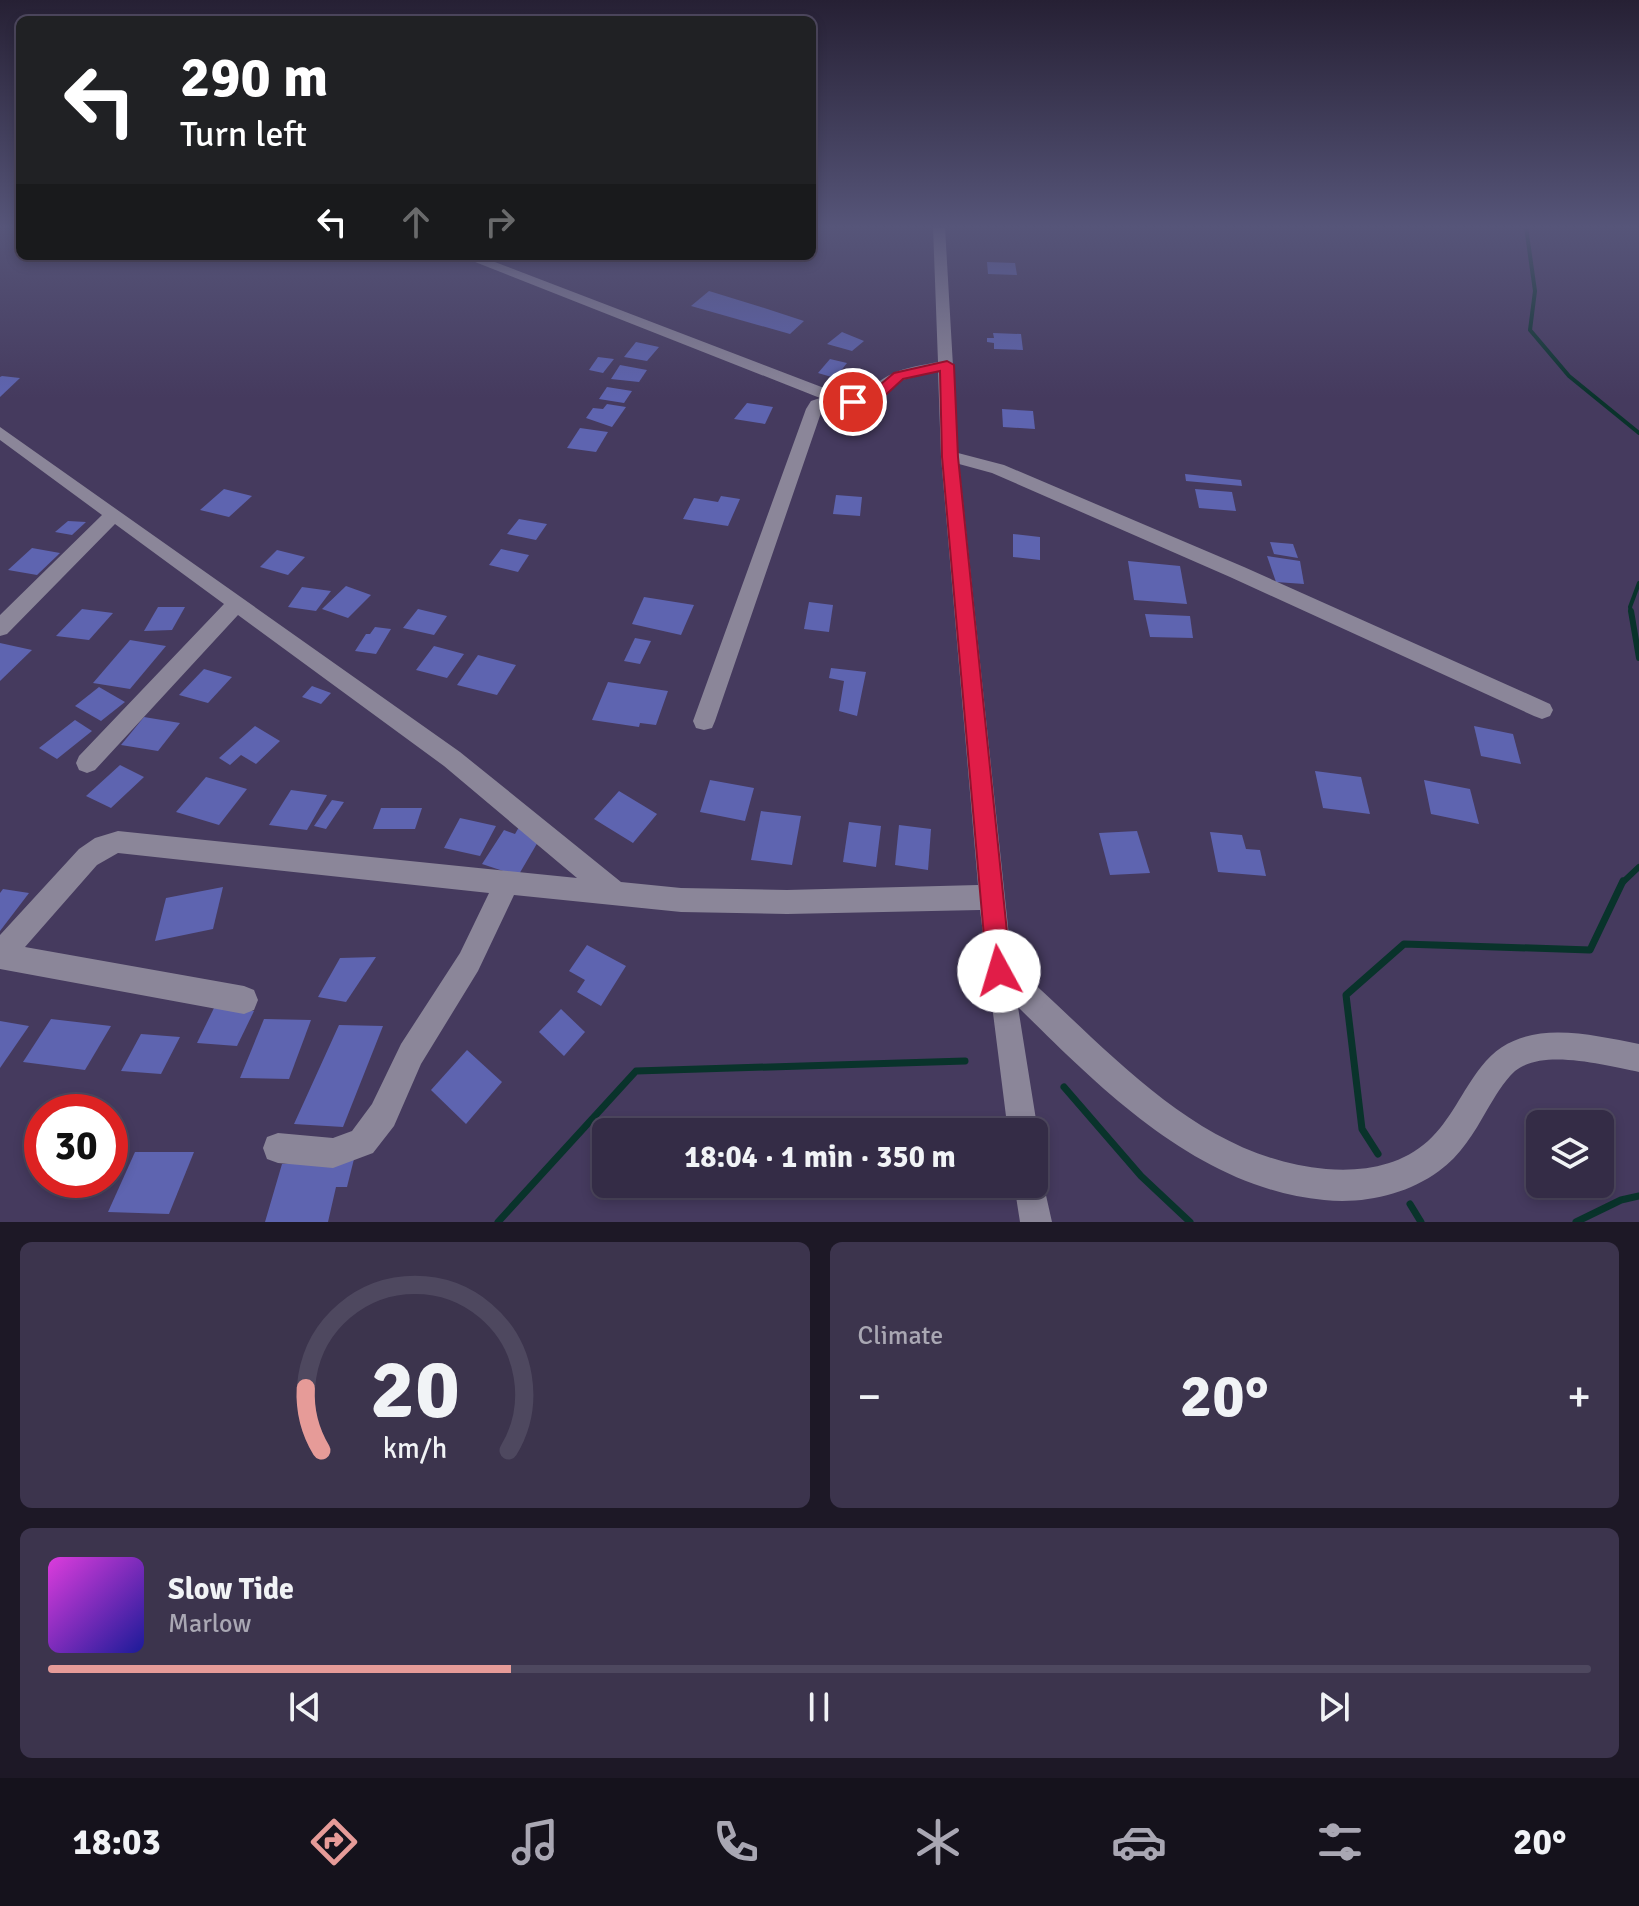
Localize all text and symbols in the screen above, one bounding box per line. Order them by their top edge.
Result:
text: 290 m [180,43,328,112]
icon: left [48,48,152,152]
text: Turn left [180,112,307,157]
icon: left [310,200,354,244]
icon: ahead [394,200,438,244]
icon: right [478,200,522,244]
pin [819,368,887,436]
icon: arrive [831,380,875,424]
position arrow [957,929,1041,1013]
speed limit sign: 30 [24,1094,128,1198]
map controls [1526,1110,1614,1198]
button: layers [1526,1110,1614,1198]
text: 18:04 · 1 min · 350 m [684,1139,956,1176]
text: Climate [858,1320,943,1352]
text: 20 [370,1339,460,1441]
text: 20° [1180,1360,1269,1434]
text: − [858,1370,881,1424]
text: + [1567,1370,1591,1424]
text: km/h [382,1431,447,1466]
text: Slow Tide [168,1571,294,1608]
text: Marlow [168,1608,251,1640]
icon: previous [283,1685,327,1729]
icon: pause [797,1685,841,1729]
icon: next [1312,1685,1356,1729]
icon: directions [306,1814,362,1870]
icon: music [507,1814,563,1870]
icon: phone [708,1814,764,1870]
icon: climate [910,1814,966,1870]
icon: car [1111,1814,1167,1870]
icon: filters [1312,1814,1368,1870]
text: 18:03 [73,1820,161,1865]
text: 20° [1513,1820,1566,1865]

